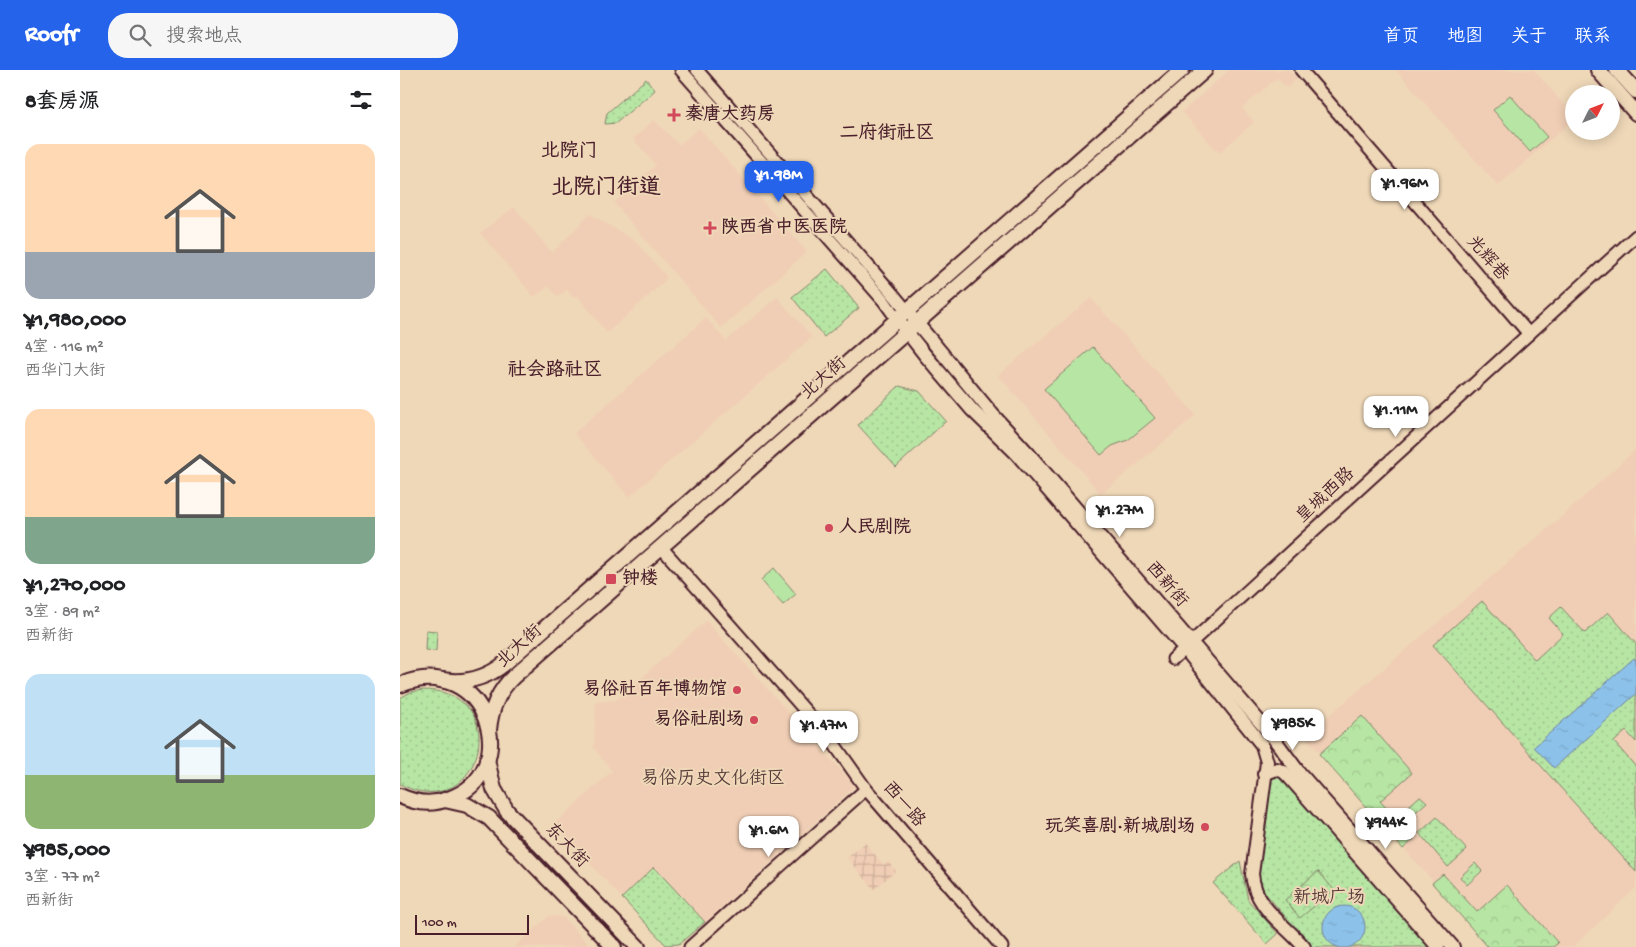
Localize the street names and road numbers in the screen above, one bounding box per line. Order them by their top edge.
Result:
street label: 光辉巷 [1461,231,1513,286]
street label: 北大街 [796,353,851,405]
street label: 皇城西路 [1292,463,1359,528]
street label: 西新街 [1140,557,1192,612]
street label: 北大街 [492,620,547,673]
street label: 西一路 [877,777,929,832]
street label: 东大街 [540,819,593,873]

